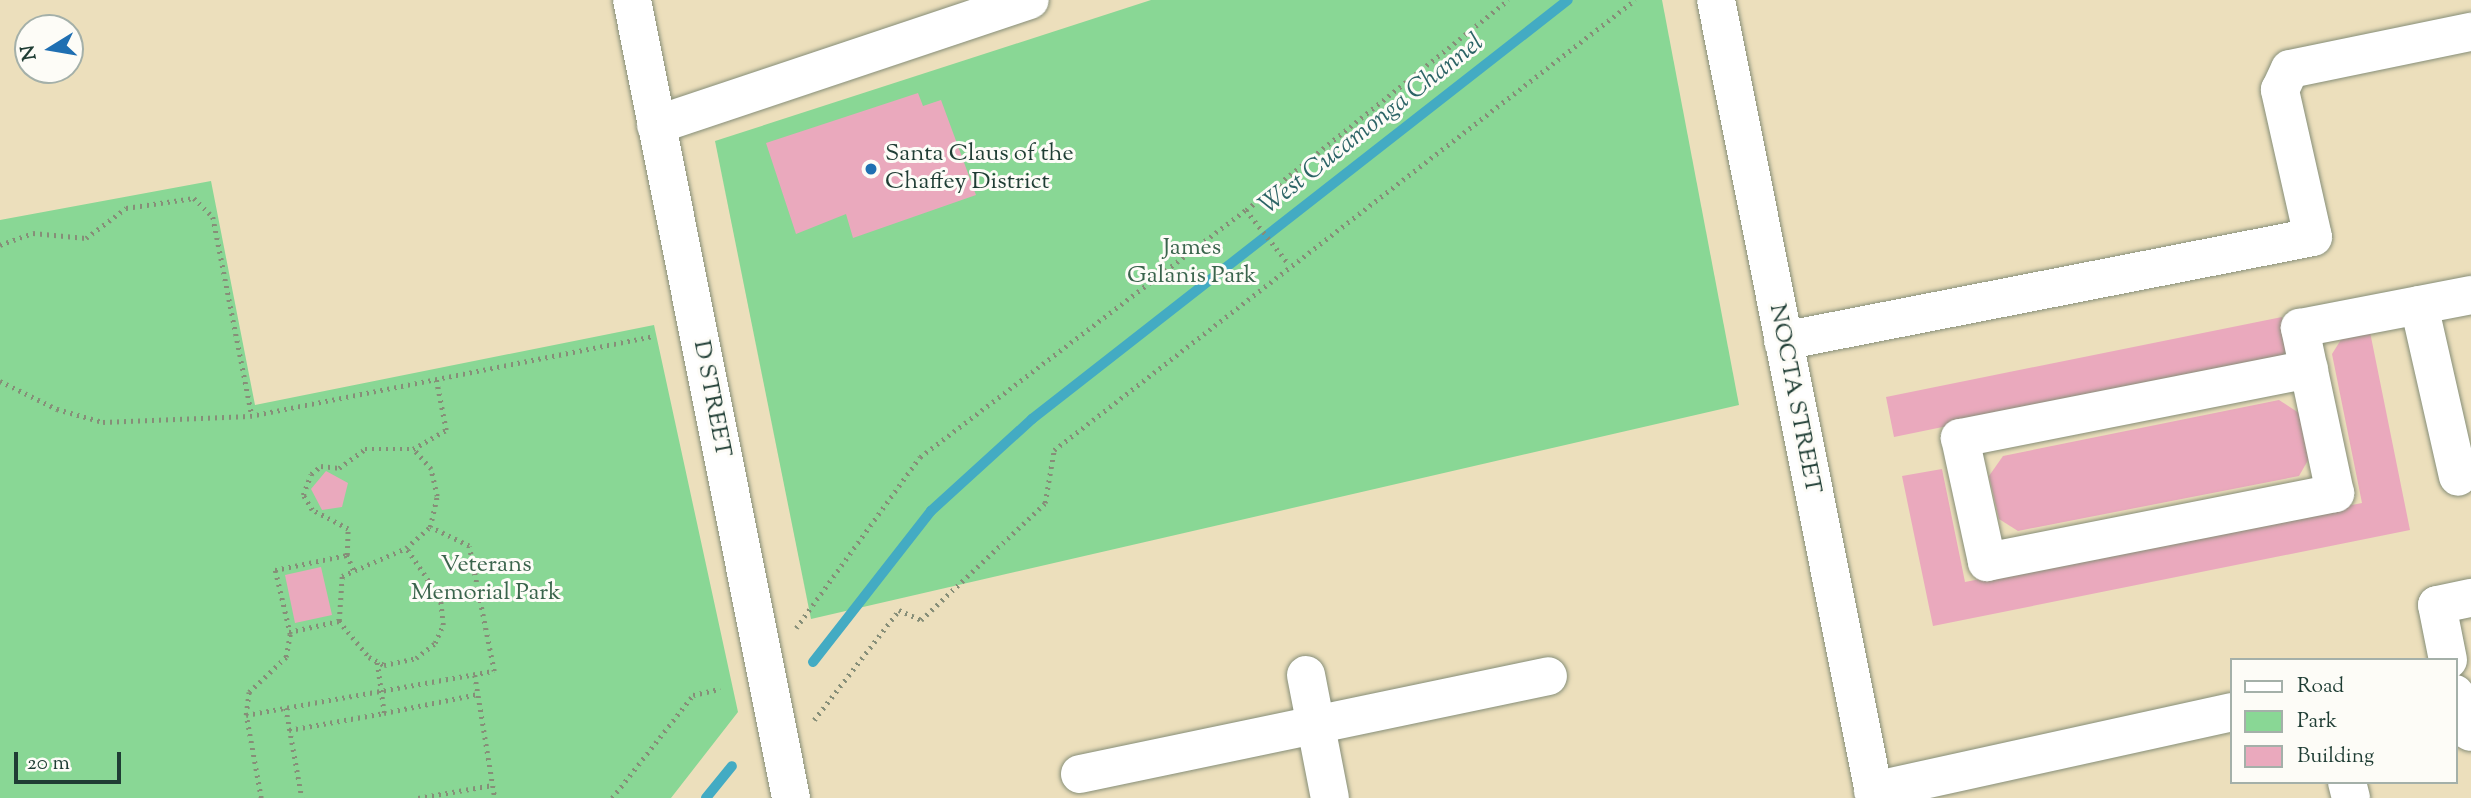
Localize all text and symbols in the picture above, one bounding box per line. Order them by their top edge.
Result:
north arrow [14,14,84,84]
water label: West Cucamonga Channel [1254,28,1490,222]
text: N [15,43,45,63]
place label: Santa Claus of the Chaffey District [885,141,1074,197]
marker: Santa Claus of the Chaffey District [863,161,879,177]
park label: James Galanis Park [1127,235,1257,291]
street label: NOCTA STREET [1761,302,1827,496]
street label: D STREET [686,338,736,460]
park label: Veterans Memorial Park [411,552,561,608]
legend [2230,658,2457,784]
text: Road [2297,672,2344,702]
text: Park [2297,707,2337,737]
scale bar [18,738,124,782]
text: Building [2297,742,2374,772]
text: 20 m [27,749,70,779]

